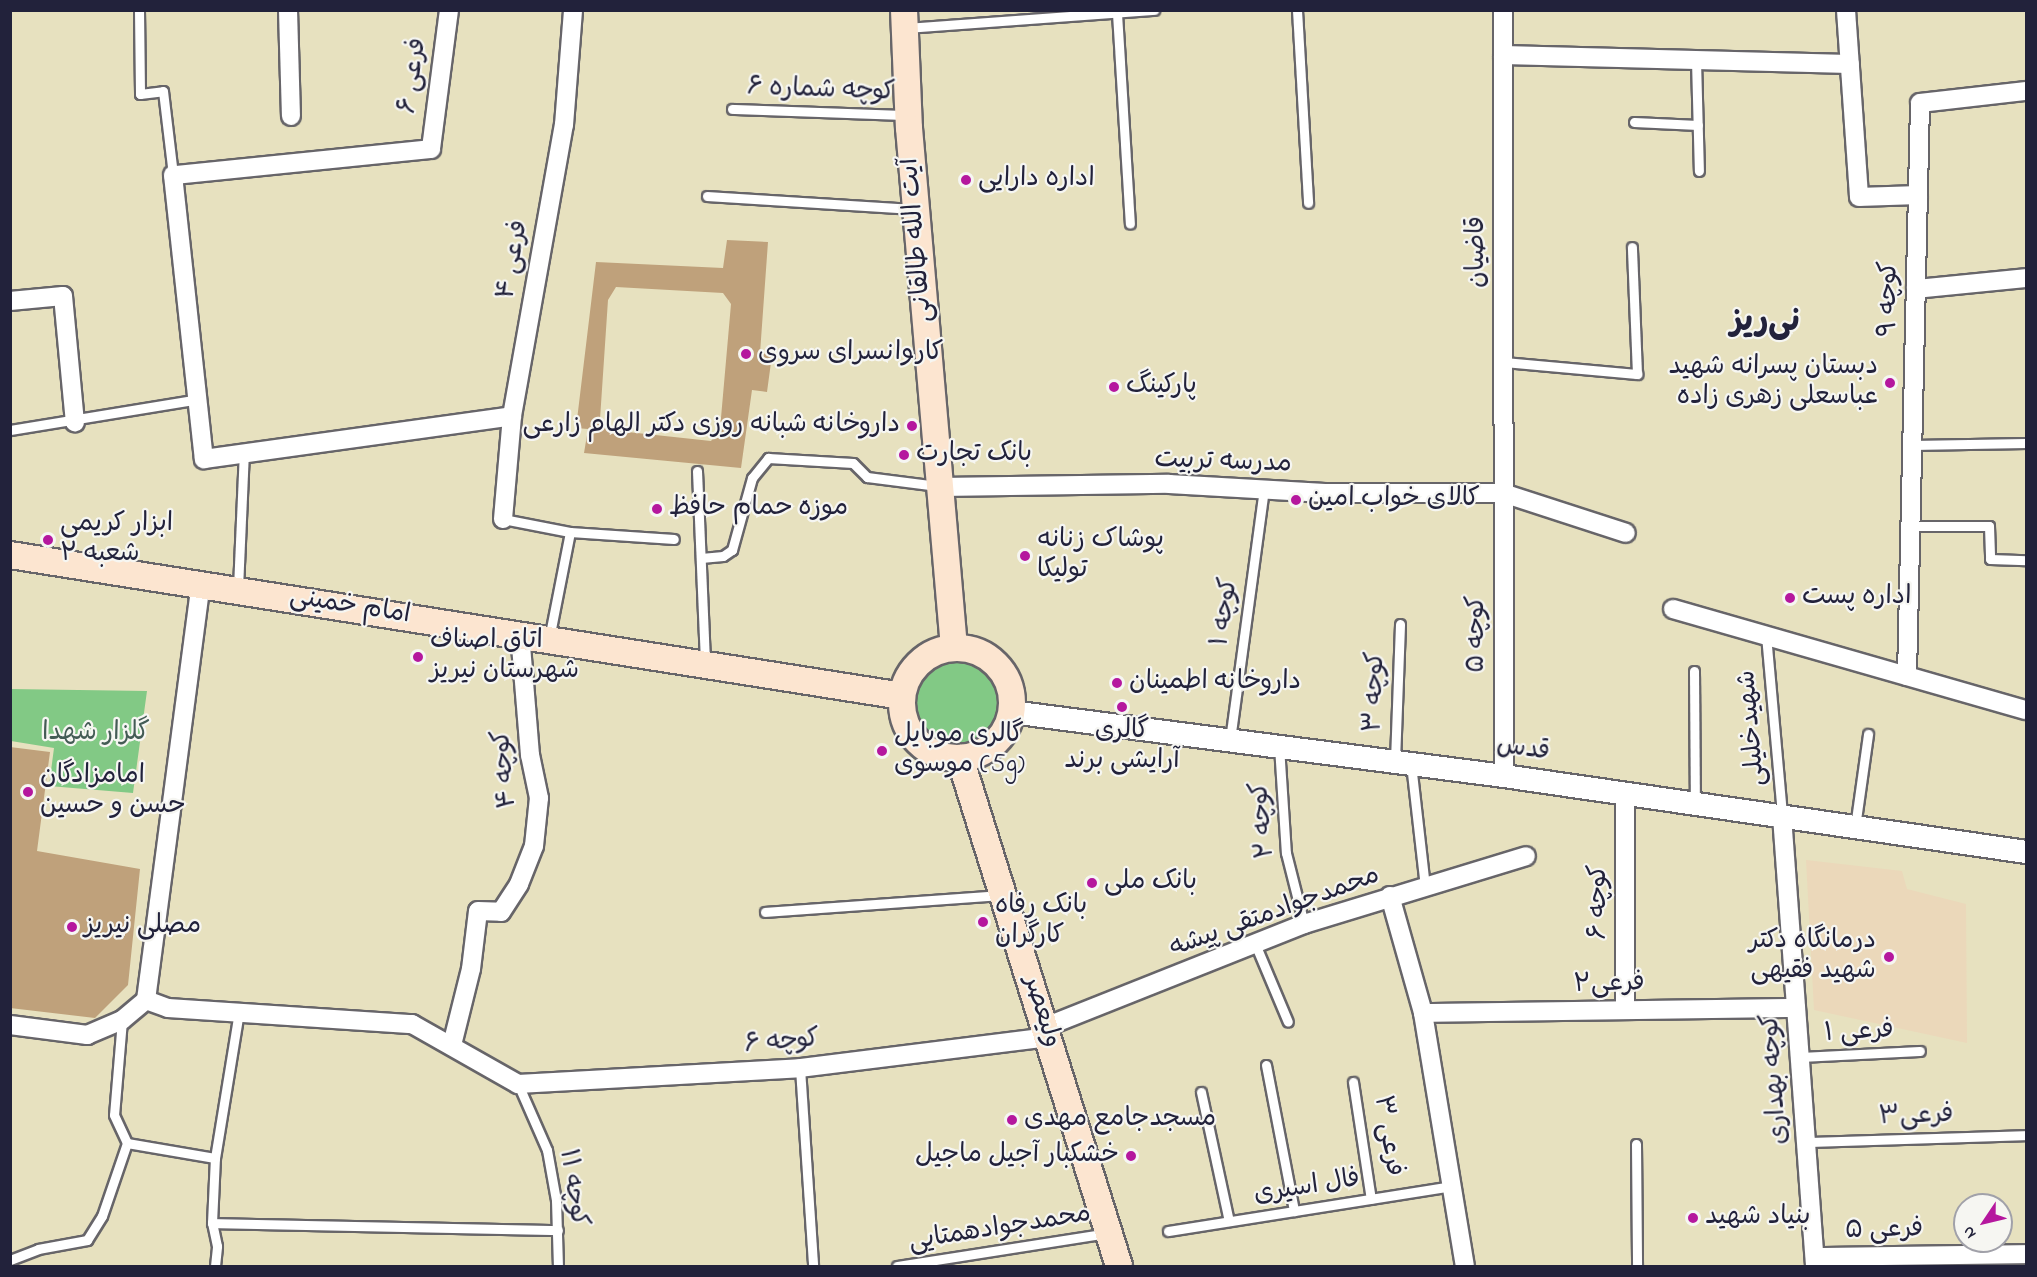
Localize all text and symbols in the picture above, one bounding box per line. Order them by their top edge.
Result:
street label: فرعی ۶ [393,36,435,116]
street label: کوچه شماره ۶ [746,73,896,109]
street label: آیت الله طالقانی [895,156,941,324]
place label: اداره دارایی [978,164,1095,196]
marker: اداره دارایی [959,173,973,187]
street label: قاضیان [1462,216,1494,288]
street label: فرعی ۴ [492,218,536,302]
street label: کوچه ۹ [1874,261,1906,337]
district label: نی‌ریز [1730,304,1800,342]
place label: کاروانسرای سروی [758,338,943,370]
marker: کاروانسرای سروی [739,347,753,361]
place label: دبستان پسرانه شهید عباسعلی زهری زاده [1668,352,1878,414]
place label: پارکینگ [1126,371,1197,403]
marker: دبستان پسرانه شهید عباسعلی زهری زاده [1883,376,1897,390]
marker: پارکینگ [1107,380,1121,394]
place label: داروخانه شبانه روزی دکتر الهام زارعی [523,410,900,442]
marker: داروخانه شبانه روزی دکتر الهام زارعی [905,419,919,433]
place label: بانک تجارت [916,439,1032,471]
street label: مدرسه تربیت [1154,445,1292,481]
marker: بانک تجارت [897,448,911,462]
place label: کالای خواب امین [1308,484,1480,516]
place label: موزه حمام حافظ [669,493,848,525]
marker: کالای خواب امین [1289,493,1303,507]
marker: موزه حمام حافظ [650,502,664,516]
place label: ابزار کریمی شعبه ۲ [60,509,173,570]
place label: پوشاک زنانه تولیکا [1037,525,1164,586]
marker: ابزار کریمی شعبه ۲ [41,533,55,547]
marker: پوشاک زنانه تولیکا [1018,549,1032,563]
street label: کوچه ۱ [1206,576,1246,648]
street label: امام خمینی [287,582,413,632]
place label: اداره پست [1802,582,1912,614]
marker: اداره پست [1783,591,1797,605]
street label: کوچه ۵ [1462,595,1494,673]
place label: اتاق اصناف شهرستان نیریز [430,626,579,688]
marker: اتاق اصناف شهرستان نیریز [411,650,425,664]
street label: کوچه ۳ [1359,651,1393,733]
place label: داروخانه اطمینان [1129,667,1301,699]
street label: شهیدخلیلی [1732,669,1774,787]
marker: داروخانه اطمینان [1110,676,1124,690]
marker: گالری آرایشی برند [1115,700,1129,714]
place label: گالری آرایشی برند [1064,716,1180,778]
park label: گلزار شهدا [42,718,150,750]
place label: گالری موبایل موسوی (5g) [894,720,1025,782]
street label: کوچه ۴ [487,728,525,810]
street label: قدس [1494,731,1552,769]
marker: گالری موبایل موسوی (5g) [875,744,889,758]
place label: امامزادگان حسن و حسین [40,761,186,822]
street label: کوچه ۲ [1245,780,1283,860]
marker: امامزادگان حسن و حسین [21,785,35,799]
street label: محمدجوادمتقی پیشه [1166,861,1384,965]
street label: کوچه ۶ [1584,864,1616,940]
place label: بانک ملی [1104,867,1197,899]
marker: بانک ملی [1085,876,1099,890]
place label: بانک رفاه کارگران [995,891,1087,952]
place label: مصلی نیریز [84,911,201,943]
marker: بانک رفاه کارگران [976,915,990,929]
marker: مصلی نیریز [65,920,79,934]
place label: درمانگاه دکتر شهید فقیهی [1749,926,1876,988]
marker: درمانگاه دکتر شهید فقیهی [1880,948,1898,966]
street label: فرعی۲ [1573,969,1645,1001]
street label: ولیعصر [1015,972,1067,1052]
street label: کوچه بهداری [1756,1012,1796,1146]
street label: فرعی ۱ [1823,1016,1895,1050]
street label: ۶ کوچه [743,1024,821,1062]
street label: فرعی ۳ [1365,1093,1409,1179]
street label: فرعی۳ [1878,1100,1954,1134]
place label: مسجدجامع مهدی [1024,1104,1216,1136]
marker: مسجدجامع مهدی [1005,1113,1019,1127]
place label: خشکبار آجیل ماجیل [915,1140,1119,1172]
street label: کوچه ۱۱ [550,1147,594,1229]
marker: خشکبار آجیل ماجیل [1124,1149,1138,1163]
street label: فال اسیری [1252,1164,1362,1212]
north arrow [1953,1193,2013,1253]
street label: محمدجوادهمتایی [907,1199,1093,1259]
place label: بنیاد شهید [1705,1202,1810,1234]
marker: بنیاد شهید [1686,1211,1700,1225]
street label: فرعی ۵ [1845,1215,1923,1247]
text: N [1957,1221,1983,1243]

